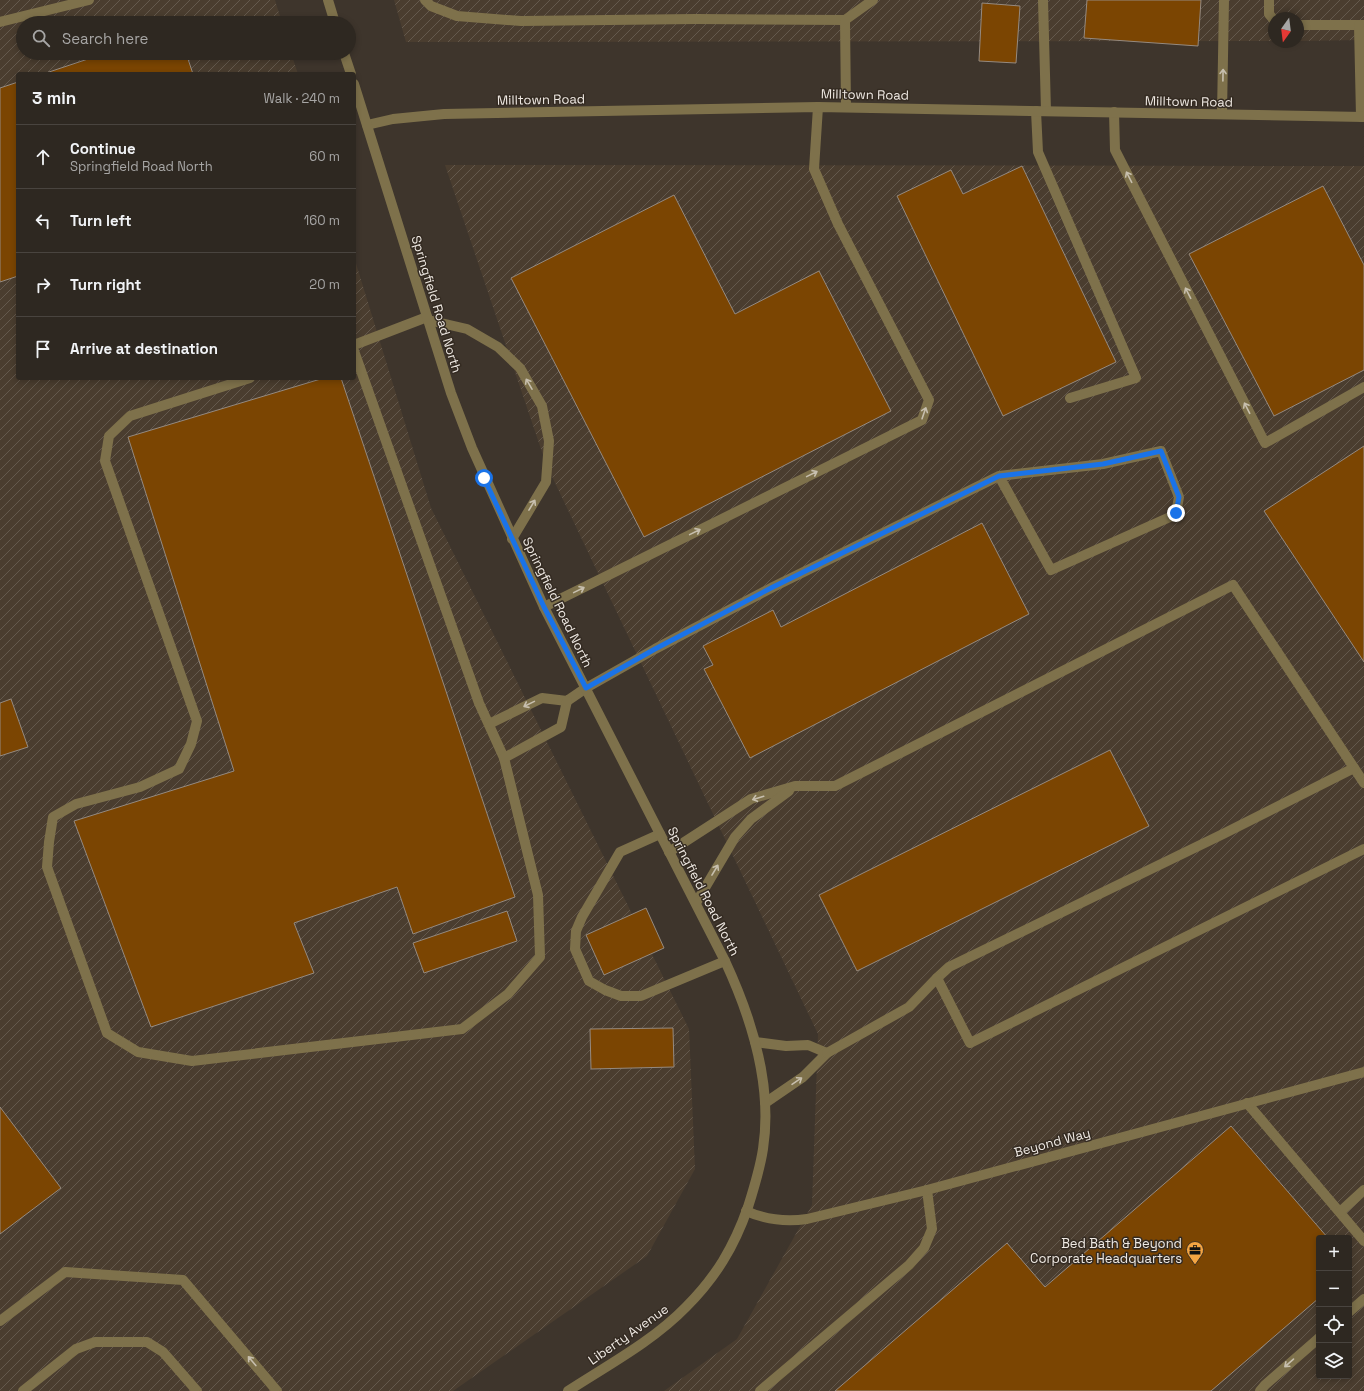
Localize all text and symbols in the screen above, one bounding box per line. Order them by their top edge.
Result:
north arrow [1268,12,1304,48]
search box [16,16,356,60]
icon: search [30,27,52,49]
text: Search here [62,29,148,48]
one-way arrow [1219,69,1227,82]
street label: Milltown Road [821,85,909,104]
text: 3 min [32,87,76,109]
text: Walk · 240 m [264,90,340,107]
street label: Milltown Road [497,90,585,109]
street label: Milltown Road [1145,92,1233,111]
text: Continue [70,139,136,158]
icon: ahead [32,146,54,168]
text: 60 m [309,148,340,165]
text: Springfield Road North [70,158,213,175]
one-way arrow [1125,171,1132,183]
icon: left [32,210,54,232]
text: Turn left [70,211,132,230]
text: 160 m [304,212,340,229]
street label: Springfield Road North [408,233,466,375]
icon: right [32,274,54,296]
text: Turn right [70,275,141,294]
text: 20 m [309,276,340,293]
one-way arrow [1184,287,1191,299]
icon: arrive [32,338,54,360]
text: Arrive at destination [70,339,218,358]
one-way arrow [525,379,533,390]
one-way arrow [1243,403,1250,415]
one-way arrow [921,408,929,420]
route start [475,469,493,487]
one-way arrow [806,470,818,478]
one-way arrow [528,500,536,512]
route end [1167,504,1185,522]
one-way arrow [689,528,701,535]
street label: Springfield Road North [519,534,596,670]
one-way arrow [573,585,585,593]
one-way arrow [524,701,536,708]
one-way arrow [752,795,765,802]
street label: Springfield Road North [664,824,744,959]
one-way arrow [712,864,720,876]
one-way arrow [791,1077,802,1085]
street label: Beyond Way [1012,1124,1092,1161]
place label: Bed Bath & Beyond Corporate Headquarters [1030,1235,1182,1267]
map controls [1316,1235,1352,1379]
button: + [1316,1235,1352,1271]
office icon: Bed Bath & Beyond Corporate Headquarters [1185,1240,1205,1265]
button: − [1316,1271,1352,1307]
street label: Liberty Avenue [585,1300,672,1368]
button: locate [1316,1307,1352,1343]
button: layers [1316,1343,1352,1379]
one-way arrow [247,1356,256,1367]
one-way arrow [1284,1359,1295,1368]

